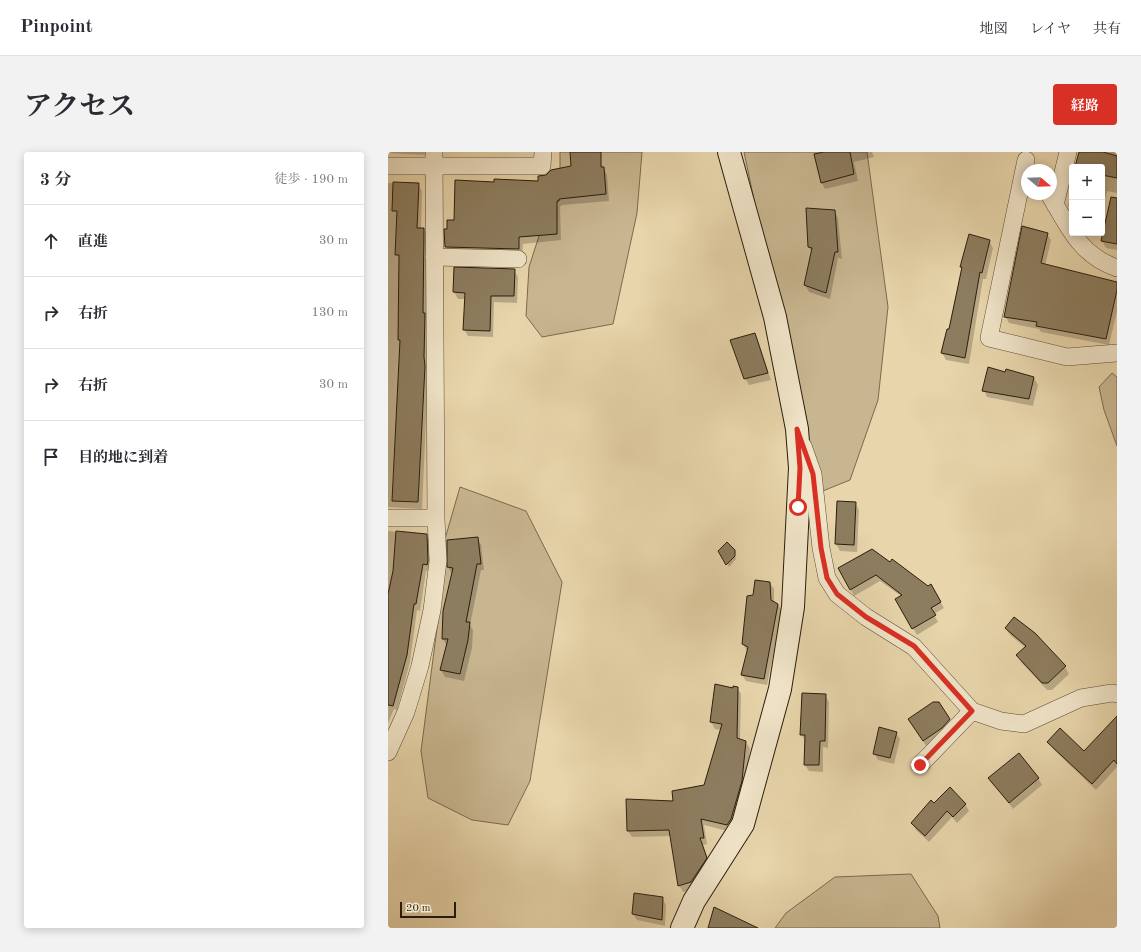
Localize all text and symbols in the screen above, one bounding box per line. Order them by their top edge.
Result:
text: Pinpoint [20,18,93,37]
text: 地図 [980,22,1008,36]
text: レイヤ [1030,22,1071,36]
text: 共有 [1093,22,1121,36]
button: 経路 [1053,84,1117,125]
text: アクセス [24,94,135,122]
north arrow [1021,164,1057,200]
map controls [1069,164,1105,236]
button: + [1069,164,1105,200]
text: 3 分 [40,172,72,189]
text: 徒歩 · 190 m [274,173,348,186]
button: − [1069,200,1105,236]
icon: ahead [40,230,62,252]
text: 30 m [319,234,348,247]
text: 直進 [78,235,108,250]
icon: right [40,302,62,324]
text: 130 m [311,306,348,319]
text: 右折 [78,307,108,322]
icon: right [40,374,62,396]
text: 30 m [319,378,348,391]
text: 右折 [78,379,108,394]
icon: arrive [40,446,62,468]
text: 目的地に到着 [78,451,168,466]
route start [789,498,807,516]
route end [911,756,929,774]
scale bar [400,900,456,919]
text: 20 m [406,903,431,914]

